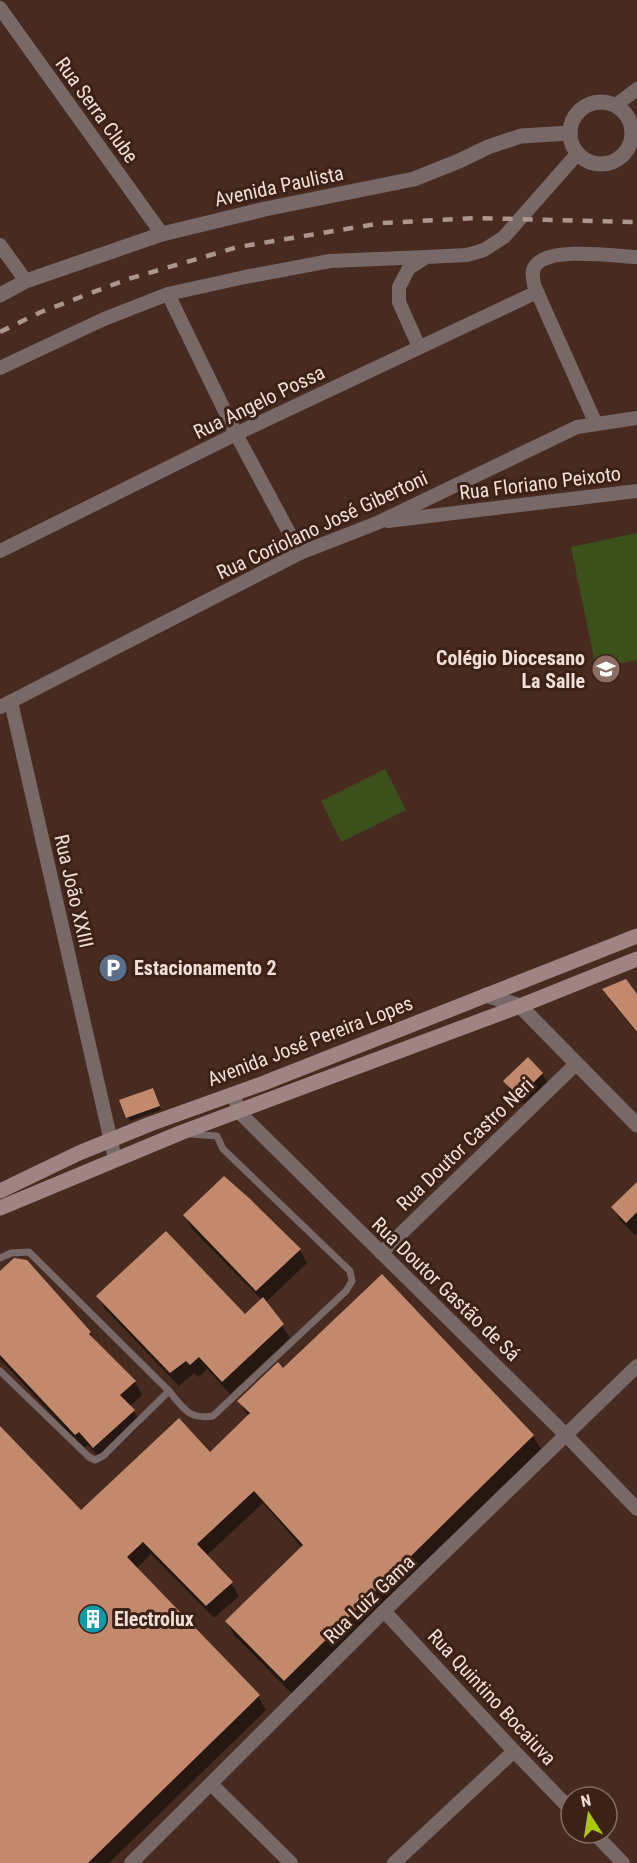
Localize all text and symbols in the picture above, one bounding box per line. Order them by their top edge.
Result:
street label: Rua Serra Clube [51,52,143,168]
street label: Avenida Paulista [212,161,346,211]
street label: Rua Angelo Possa [189,360,329,444]
street label: Rua Floriano Peixoto [458,461,622,505]
street label: Rua Coriolano José Gibertoni [213,466,431,584]
place label: Colégio Diocesano La Salle [436,646,585,693]
school or university icon: Colégio Diocesano La Salle [590,653,622,685]
street label: Rua João XXIII [49,832,99,950]
parking icon: Estacionamento 2 [97,952,129,984]
place label: Estacionamento 2 [134,956,277,980]
street label: Avenida José Pereira Lopes [204,991,416,1091]
street label: Rua Doutor Castro Neri [392,1073,538,1215]
street label: Rua Doutor Gastão de Sá [367,1212,525,1366]
street label: Rua Luiz Gama [319,1550,419,1648]
building icon: Electrolux [77,1603,109,1635]
place label: Electrolux [114,1607,194,1631]
street label: Rua Quintino Bocaiuva [423,1624,561,1770]
north arrow [559,1785,619,1845]
text: N [579,1791,593,1811]

